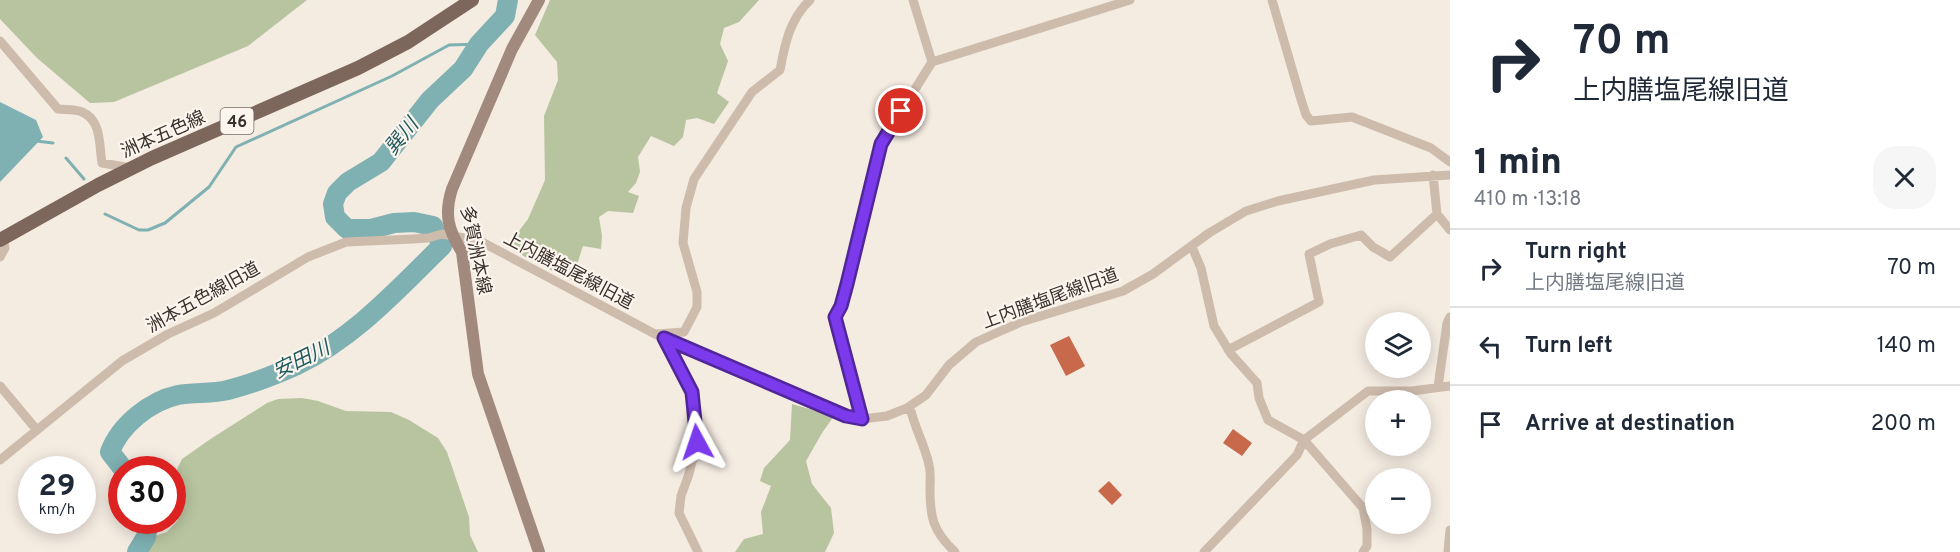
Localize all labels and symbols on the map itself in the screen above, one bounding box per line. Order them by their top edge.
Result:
pin [875,85,926,136]
street label: 洲本五色線 [118,107,209,164]
road number: 46 [220,108,254,134]
water label: 巽川 [380,112,427,161]
street label: 多賀洲本線 [454,204,495,297]
street label: 上内膳塩尾線旧道 [499,227,637,315]
street label: 洲本五色線旧道 [143,258,264,339]
street label: 上内膳塩尾線旧道 [979,264,1122,335]
water label: 安田川 [269,335,336,386]
position arrow [665,410,729,474]
speed limit sign: 30 [108,456,186,534]

